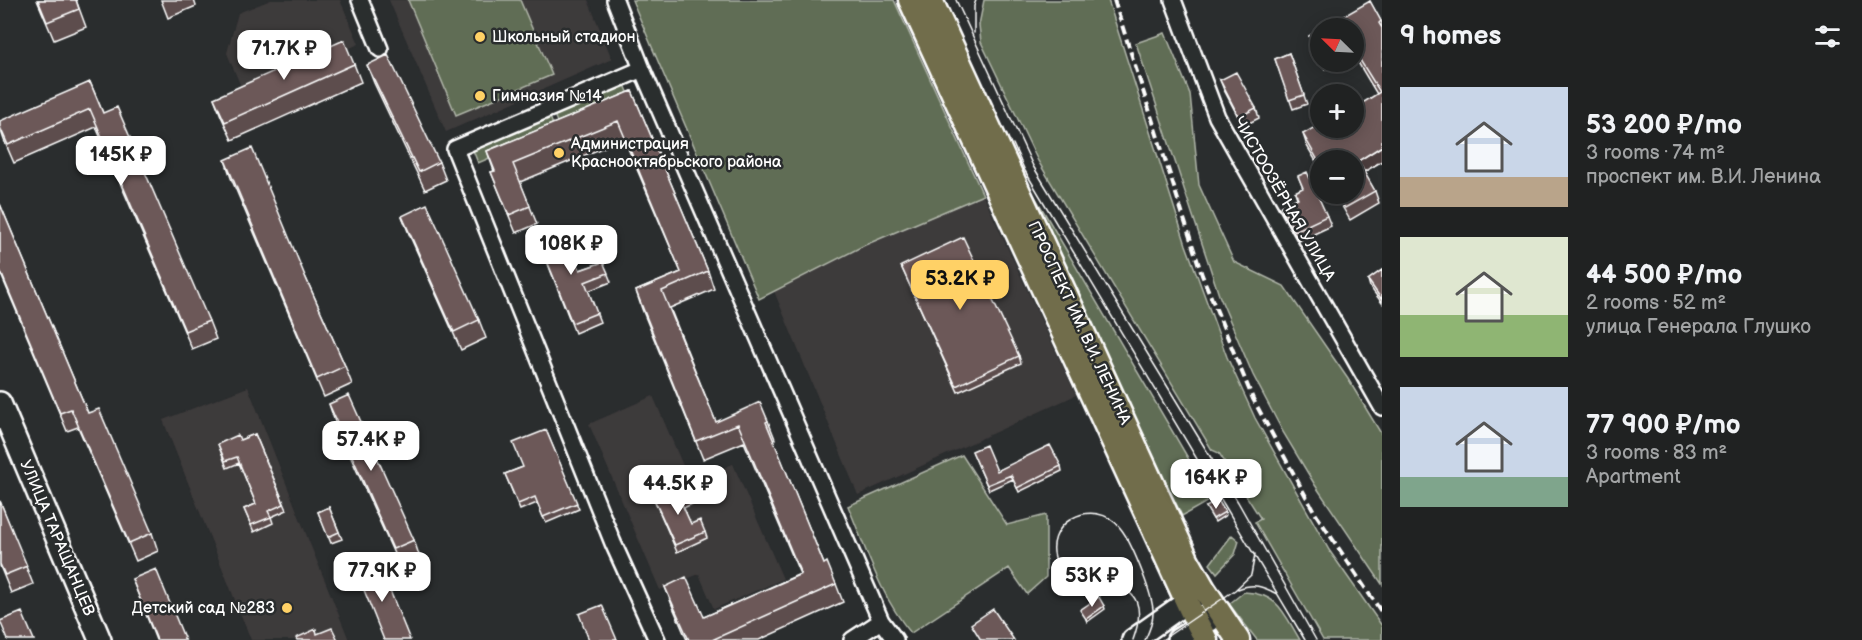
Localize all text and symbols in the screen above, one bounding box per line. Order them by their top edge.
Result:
north arrow [1310,18,1364,72]
map controls [1310,18,1364,204]
icon: filters [1811,20,1844,53]
text: 9 homes [1400,21,1501,52]
place label: Школьный стадион [492,28,635,47]
pin: 71.7K ₽ [229,30,339,81]
marker: Школьный стадион [473,30,487,44]
text: 71.7K ₽ [251,37,317,61]
button: + [1310,84,1364,138]
place label: Гимназия №14 [492,87,602,106]
marker: Гимназия №14 [473,89,487,103]
text: 53 200 ₽/mo [1586,110,1742,141]
icon: home [1448,111,1520,183]
street label: ЧИСТООЗЁРНАЯ УЛИЦА [1229,113,1340,285]
place label: Администрация Краснооктябрьского района [570,135,782,172]
pin: 145K ₽ [72,136,170,187]
text: 3 rooms · 74 m² [1586,141,1725,165]
text: 145K ₽ [90,143,152,167]
marker: Администрация Краснооктябрьского района [552,146,566,160]
button: − [1310,150,1364,204]
text: проспект им. В.И. Ленина [1586,165,1821,189]
street label: ПРОСПЕКТ ИМ. В.И. ЛЕНИНА [1024,218,1135,428]
pin: 108K ₽ [522,225,620,276]
text: 108K ₽ [539,232,603,256]
pin: 53.2K ₽ [905,260,1015,311]
text: 44 500 ₽/mo [1586,260,1742,291]
icon: home [1448,261,1520,333]
text: 53.2K ₽ [925,267,995,291]
text: 2 rooms · 52 m² [1586,291,1726,315]
text: улица Генерала Глушко [1586,315,1811,339]
text: 77 900 ₽/mo [1586,410,1741,441]
icon: home [1448,411,1520,483]
pin: 57.4K ₽ [316,421,426,472]
text: 57.4K ₽ [336,428,406,452]
text: 3 rooms · 83 m² [1586,441,1727,465]
street label: УЛИЦА ТАРАЩАНЦЕВ [16,457,98,619]
pin: 164K ₽ [1167,459,1265,510]
pin: 44.5K ₽ [623,465,733,516]
text: Apartment [1586,465,1681,489]
text: 164K ₽ [1185,466,1247,490]
text: 44.5K ₽ [643,472,713,496]
pin: 77.9K ₽ [327,552,437,603]
pin: 53K ₽ [1050,557,1134,608]
text: 77.9K ₽ [348,559,416,583]
text: 53K ₽ [1065,564,1119,588]
place label: Детский сад №283 [132,599,275,618]
marker: Детский сад №283 [280,601,294,615]

